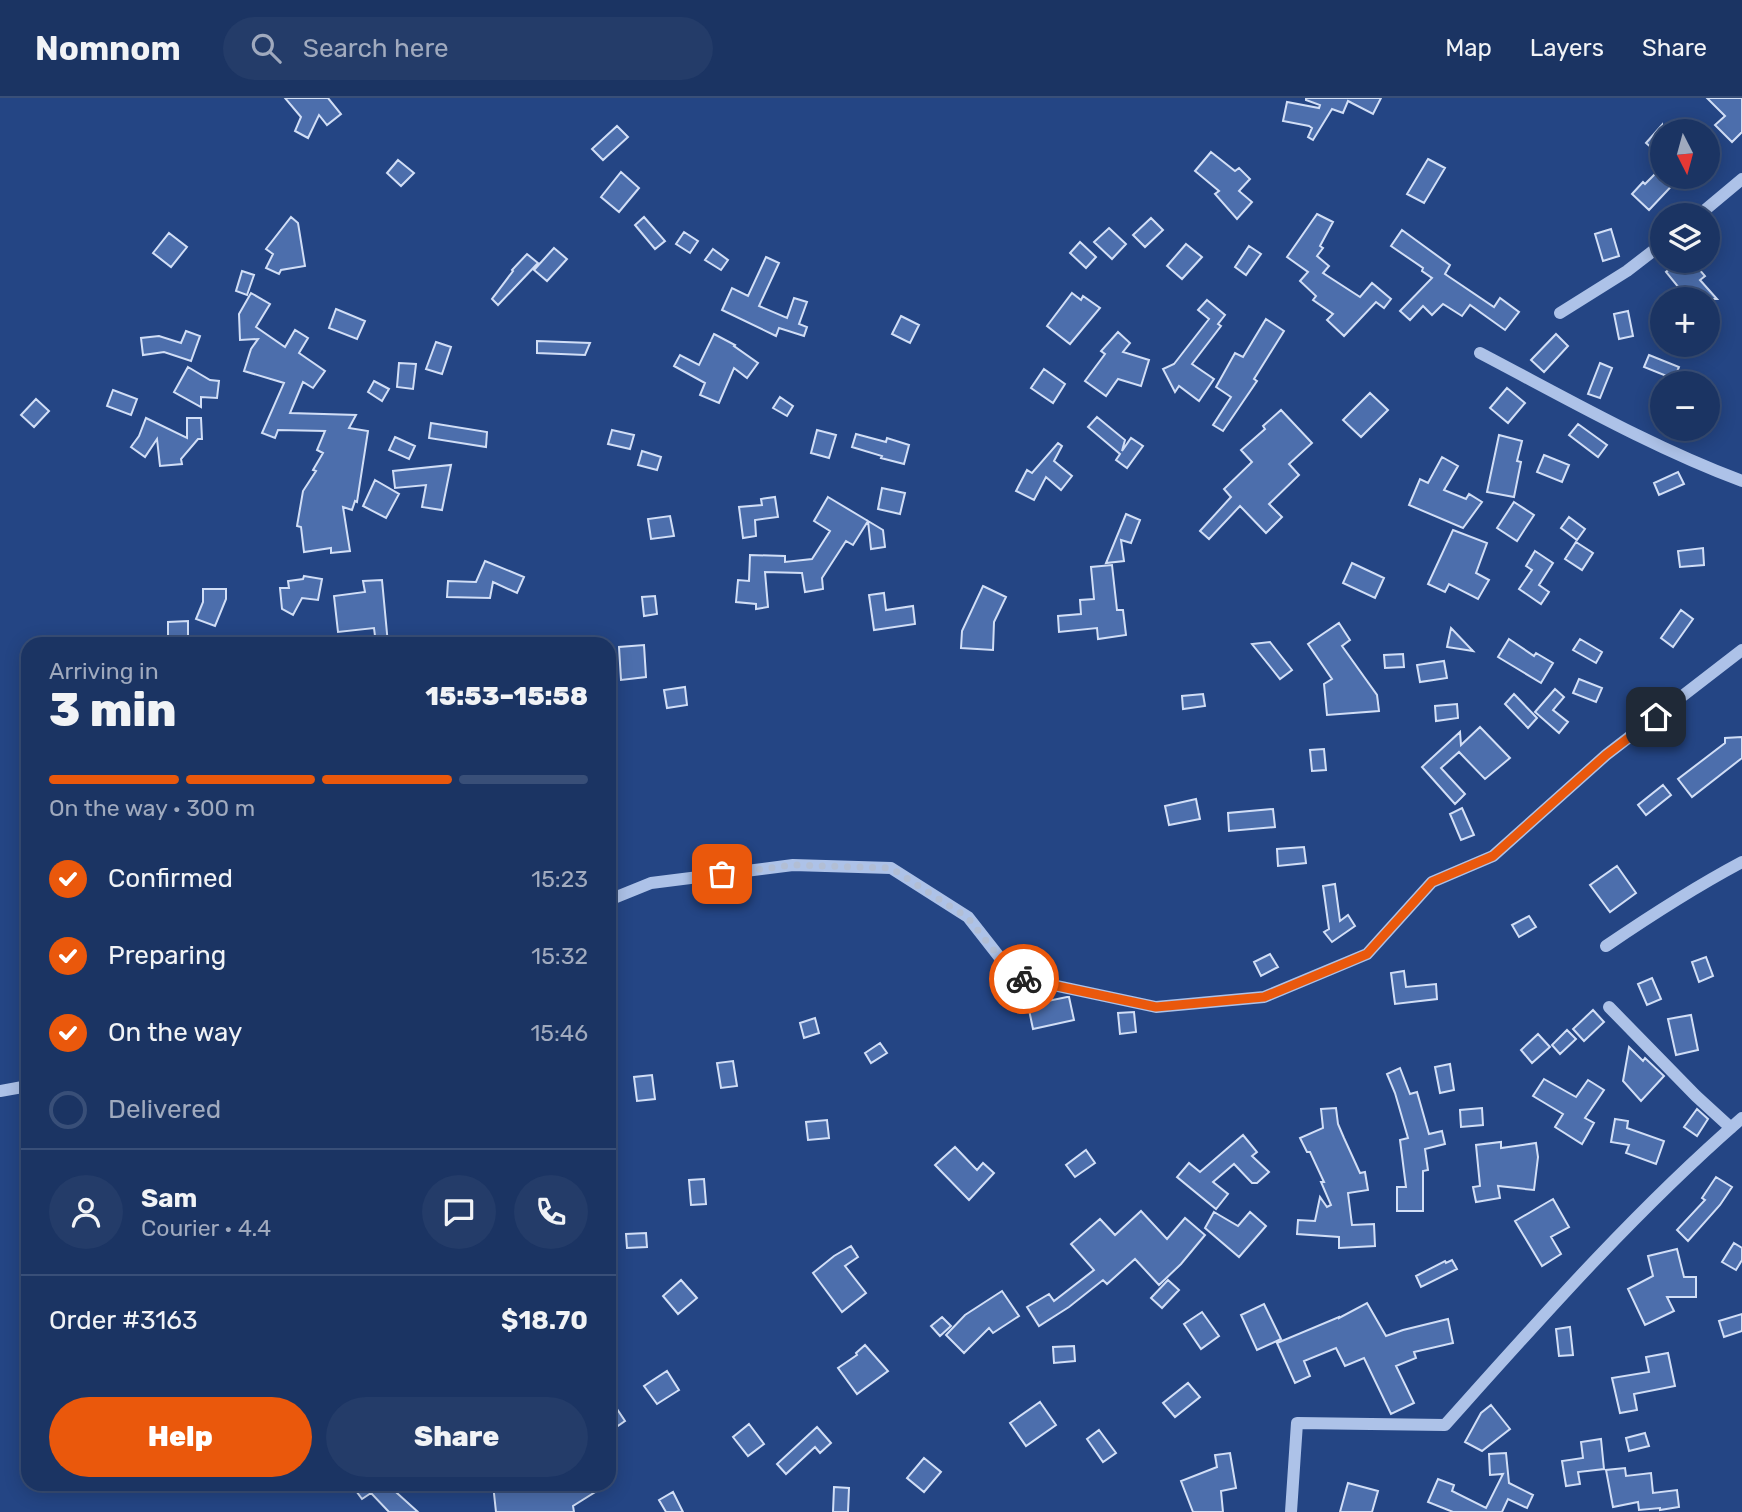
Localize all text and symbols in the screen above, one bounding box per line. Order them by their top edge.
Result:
search box [223,17,713,80]
text: Nomnom [35,29,181,68]
icon: search [247,29,285,67]
text: Search here [303,33,449,64]
text: Map [1445,34,1492,62]
text: Layers [1530,34,1604,62]
text: Share [1642,34,1707,62]
north arrow [1650,119,1720,189]
map controls [1650,119,1720,441]
button: layers [1650,203,1720,273]
button: + [1650,287,1720,357]
button: − [1650,371,1720,441]
text: Arriving in [49,657,159,685]
text: 15:53–15:58 [425,681,588,712]
text: 3 min [49,683,177,738]
pin [1626,687,1686,747]
icon: home [1637,698,1675,736]
text: On the way · 300 m [49,794,255,822]
pin [692,844,752,904]
icon: bag [703,855,741,893]
icon: check [49,860,87,898]
text: Confirmed [108,863,233,894]
text: 15:23 [531,865,588,893]
icon: check [49,937,87,975]
text: Preparing [108,940,226,971]
text: 15:32 [531,942,588,970]
courier [989,944,1059,1014]
icon: bike [1005,960,1043,998]
icon: check [49,1014,87,1052]
text: On the way [108,1017,242,1048]
text: 15:46 [530,1019,588,1047]
text: Delivered [108,1094,221,1125]
button: person [49,1175,123,1249]
button: chat [422,1175,496,1249]
button: phone [514,1175,588,1249]
text: Sam [141,1183,197,1214]
text: Courier · 4.4 [141,1214,271,1242]
text: Order #3163 [49,1305,198,1336]
text: $18.70 [501,1305,588,1336]
button: Help [49,1397,312,1477]
button: Share [326,1397,588,1477]

